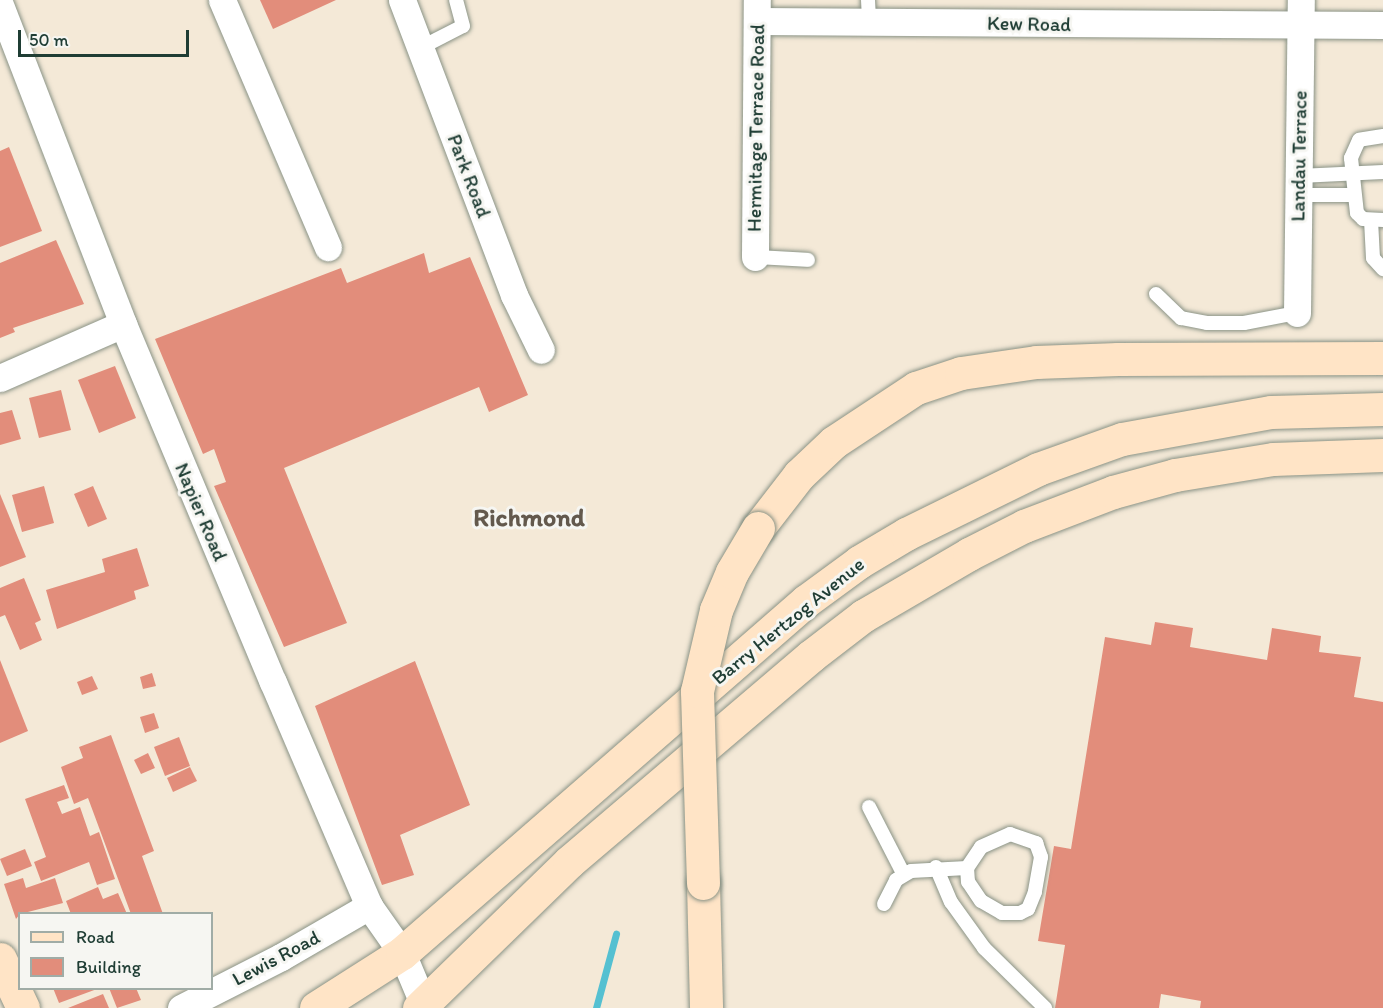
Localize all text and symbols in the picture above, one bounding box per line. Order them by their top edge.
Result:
street label: Kew Road [987,11,1071,37]
scale bar [21,18,192,56]
street label: Hermitage Terrace Road [742,25,770,231]
text: 50 m [29,29,69,51]
street label: Landau Terrace [1286,90,1312,222]
street label: Park Road [442,131,496,221]
street label: Napier Road [170,459,232,565]
district label: Richmond [473,502,585,534]
street label: Barry Hertzog Avenue [707,552,869,690]
legend [18,912,213,990]
street label: Lewis Road [228,925,324,991]
text: Road [76,926,115,948]
text: Building [76,956,141,978]

